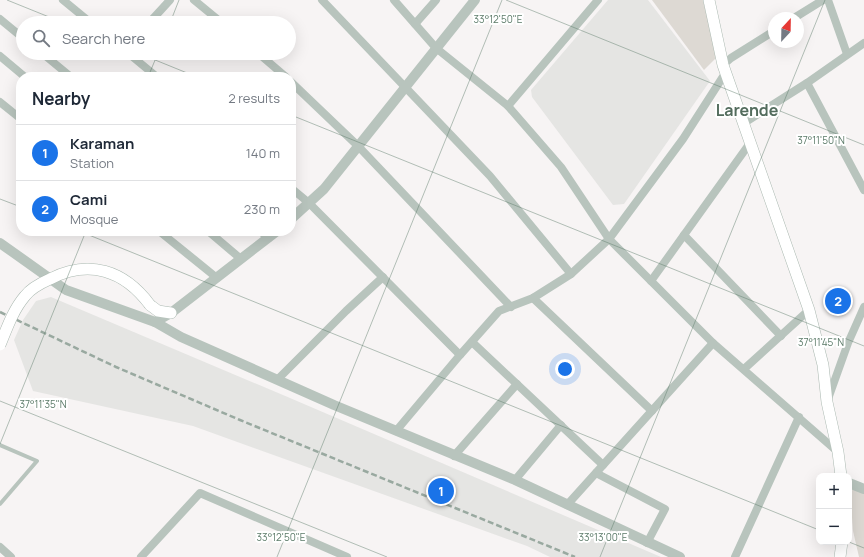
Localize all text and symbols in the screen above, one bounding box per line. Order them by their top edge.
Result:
text: 33°12'50"E [474,12,523,26]
north arrow [768,12,804,48]
search box [16,16,296,60]
icon: search [30,27,52,49]
text: Search here [62,28,145,49]
text: Nearby [32,87,90,110]
text: 2 results [228,89,280,107]
district label: Larende [716,99,779,121]
text: Karaman [70,133,134,154]
text: 37°11'50"N [797,133,845,147]
text: 1 [42,144,48,162]
text: 140 m [246,144,280,162]
text: Station [70,154,114,172]
text: Cami [70,189,107,210]
text: 2 [41,200,49,218]
text: 230 m [244,200,280,218]
text: Mosque [70,210,118,228]
pin: 2 [825,286,851,316]
text: 37°11'45"N [798,335,844,349]
your location [555,359,575,379]
text: 37°11'35"N [19,397,67,411]
map controls [816,473,852,545]
button: + [816,473,852,509]
pin: 1 [428,476,454,506]
button: − [816,509,852,545]
text: 33°12'50"E [257,530,306,544]
text: 33°13'00"E [579,530,628,544]

